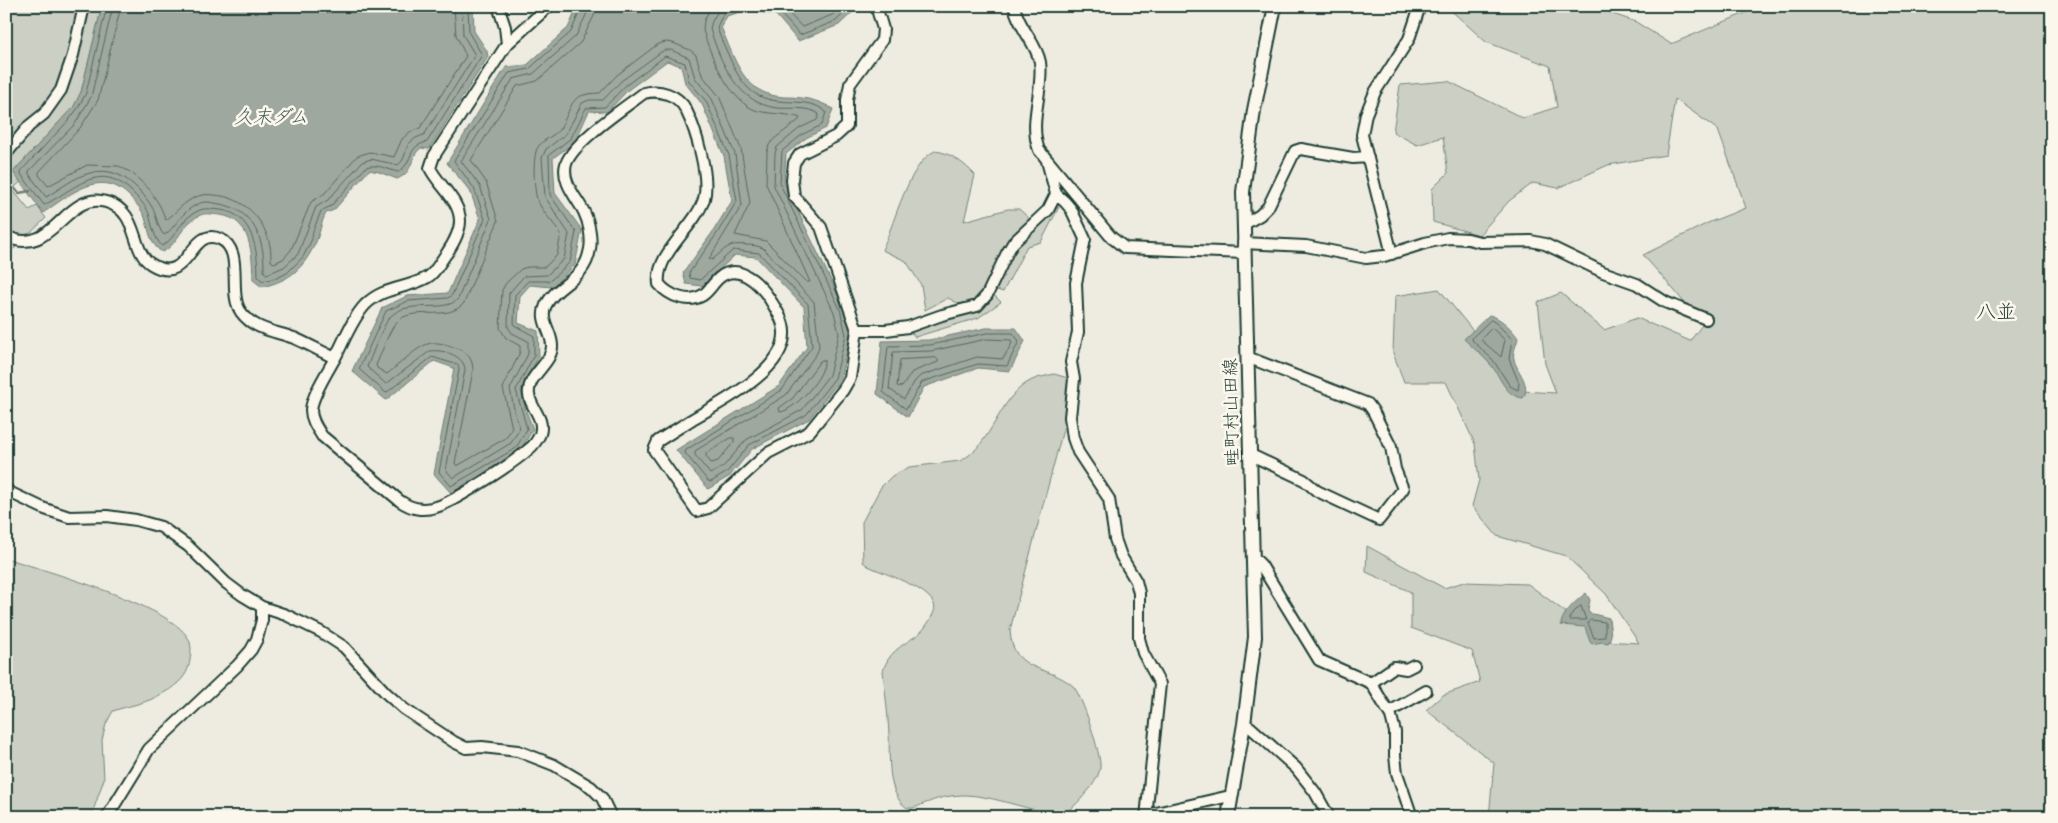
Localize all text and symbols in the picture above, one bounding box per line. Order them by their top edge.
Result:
water label: 久末ダム [234,104,308,129]
district label: 八並 [1976,298,2016,324]
street label: 畦町村山田線 [1218,358,1244,466]

